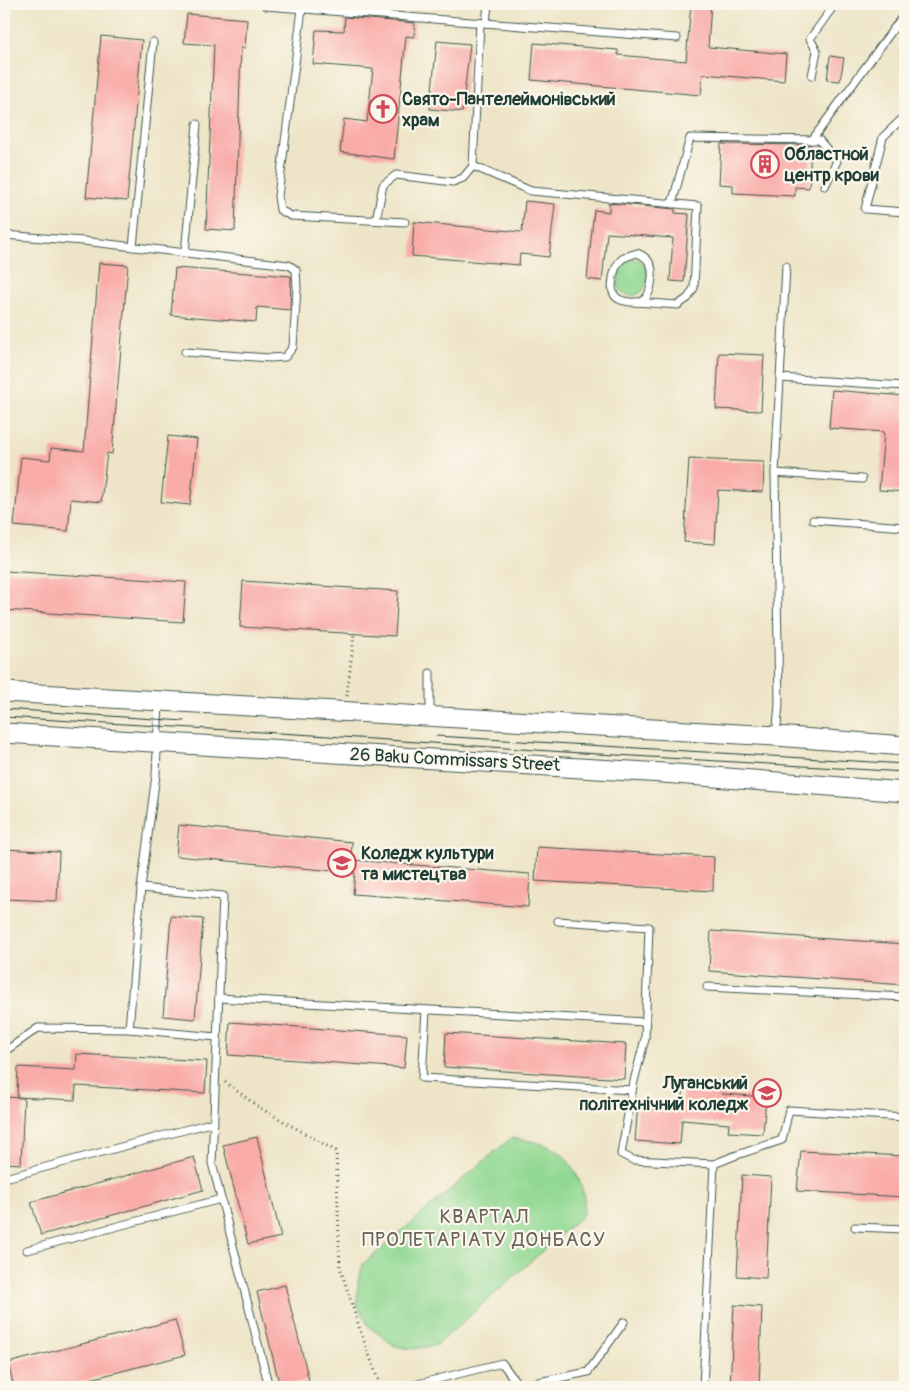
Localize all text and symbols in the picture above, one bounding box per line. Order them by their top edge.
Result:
place label: Свято-Пантелеймонівський храм [401,88,616,132]
church icon: Свято-Пантелеймонівський храм [368,94,398,124]
place label: Областной центр крови [784,143,879,187]
building icon: Областной центр крови [750,149,780,179]
street label: 26 Baku Commissars Street [349,743,561,777]
place label: Коледж культури та мистецтва [361,842,494,886]
school or university icon: Коледж культури та мистецтва [327,848,357,878]
place label: Луганський політехнічний коледж [579,1072,748,1116]
school or university icon: Луганський політехнічний коледж [752,1078,782,1108]
district label: КВАРТАЛ ПРОЛЕТАРІАТУ ДОНБАСУ [362,1204,606,1252]

